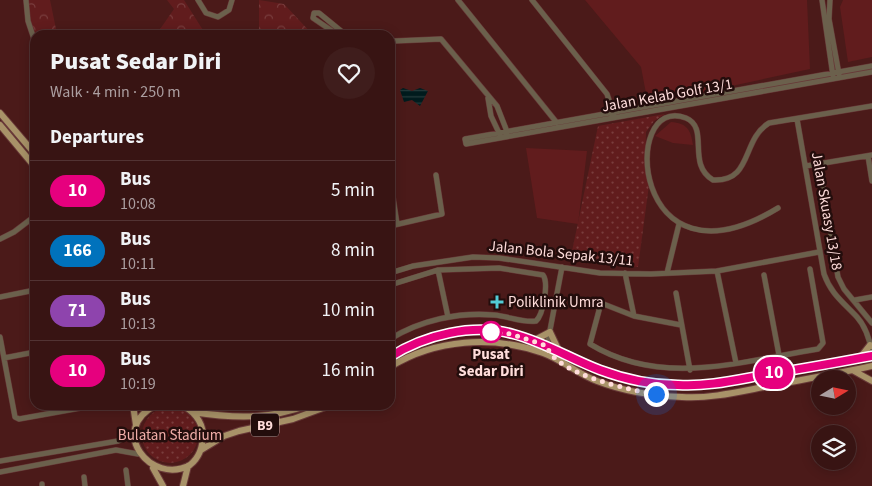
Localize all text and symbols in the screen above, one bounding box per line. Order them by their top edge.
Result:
text: Pusat Sedar Diri [50,44,221,79]
button: heart [323,47,375,99]
street label: Jalan Kelab Golf 13/1 [600,74,734,117]
text: Walk · 4 min · 250 m [50,81,181,103]
text: Departures [50,124,144,151]
street label: Jalan Skuasy 13/18 [806,150,847,272]
text: Bus [120,166,151,193]
text: 5 min [331,177,375,204]
text: 10 [68,178,87,203]
text: 10:08 [120,193,156,215]
text: Bus [120,226,151,253]
street label: Jalan Bola Sepak 13/11 [488,235,634,272]
text: 8 min [331,237,375,264]
text: 166 [63,238,92,263]
text: 10:11 [120,253,156,275]
text: Bus [120,286,151,313]
place label: Poliklinik Umra [508,292,604,313]
marker: Poliklinik Umra [490,295,504,309]
text: 10 min [321,297,375,324]
text: 71 [68,298,87,323]
text: 10:13 [120,313,156,335]
marker: Pusat Sedar Diri [480,321,502,343]
place label: Pusat Sedar Diri [458,344,524,382]
text: Bus [120,346,151,373]
text: 16 min [321,357,375,384]
line badge: 10 [752,357,796,389]
text: 10 [68,358,87,383]
text: 10 [764,360,784,385]
north arrow [811,370,856,415]
map controls [811,370,856,470]
text: 10:19 [120,373,156,395]
your location [644,382,669,407]
road number: B9 [251,414,279,436]
park label: Bulatan Stadium [118,425,222,446]
button: layers [811,425,856,470]

